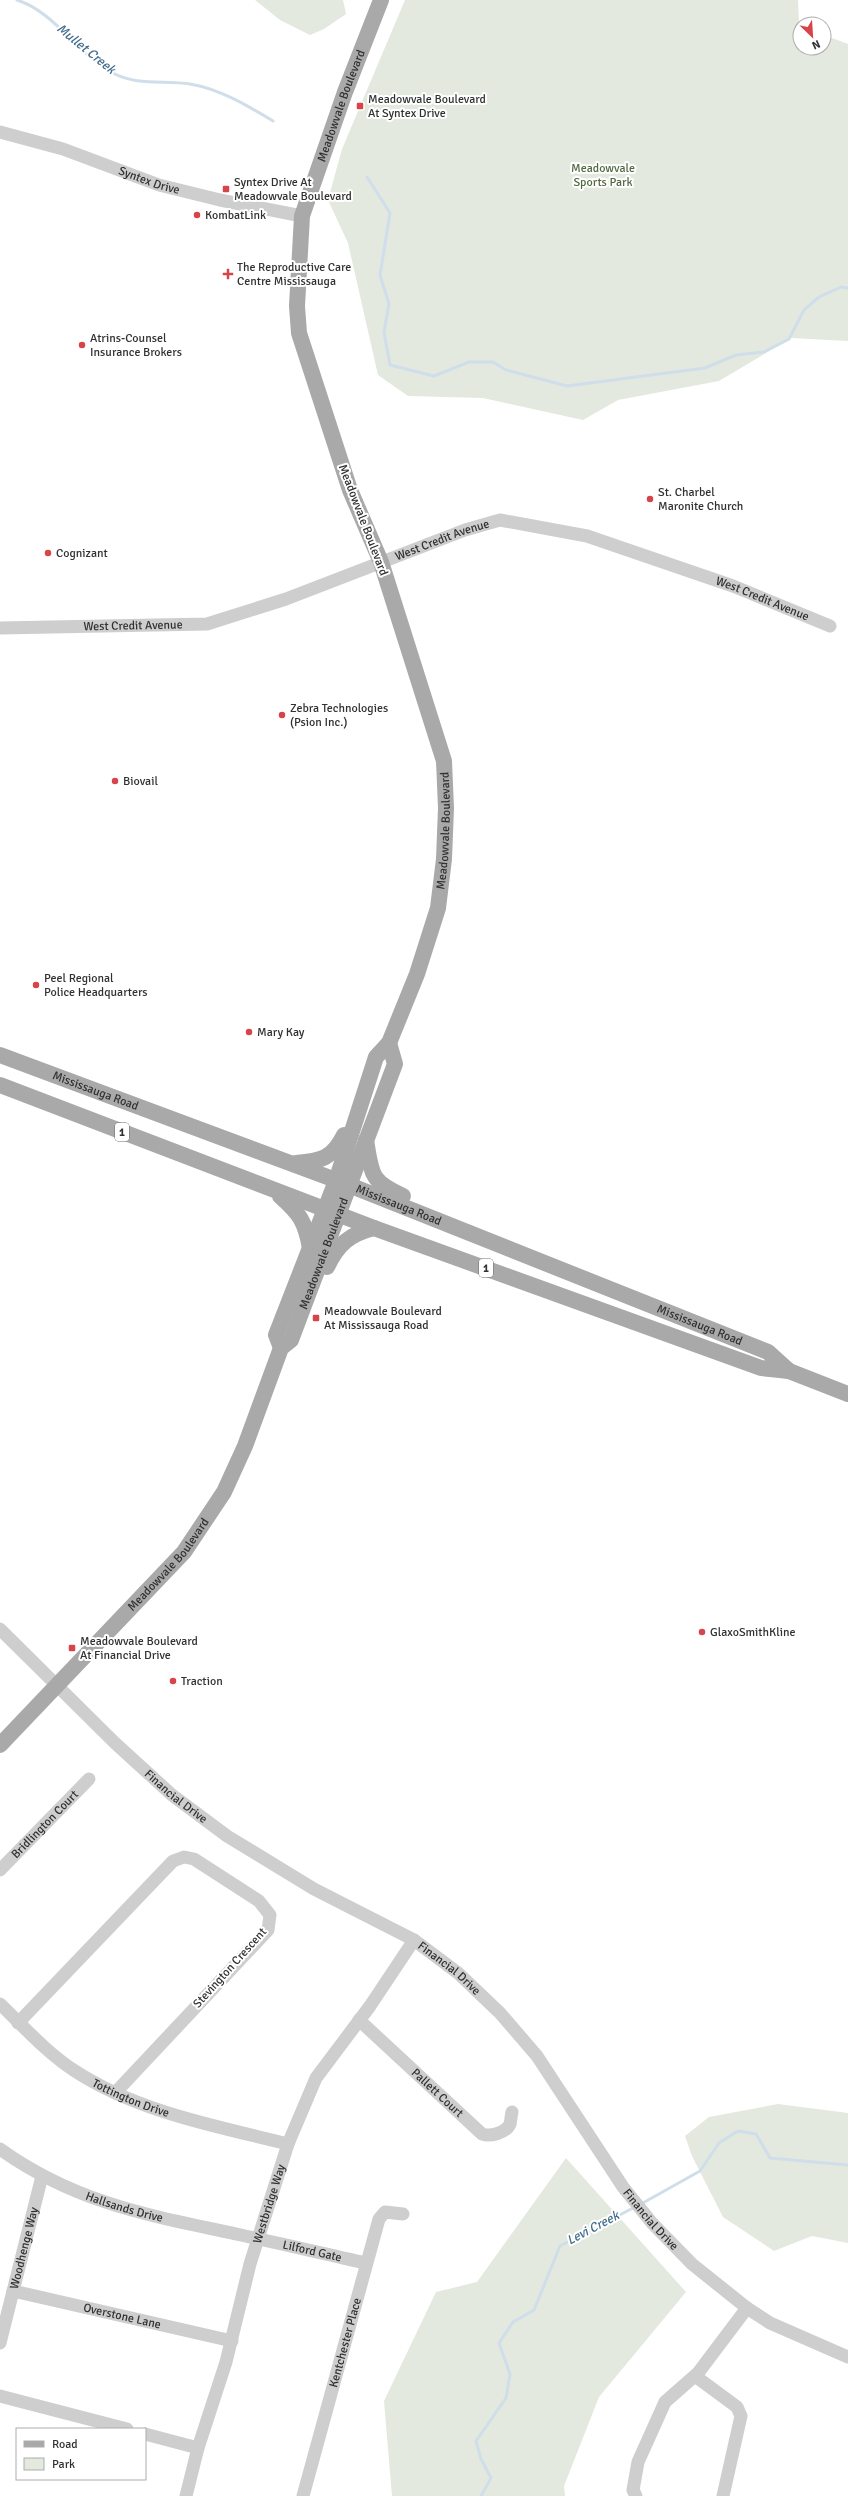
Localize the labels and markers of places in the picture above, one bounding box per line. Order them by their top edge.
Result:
place label: Meadowvale Boulevard At Syntex Drive [368,92,486,121]
marker: Meadowvale Boulevard At Syntex Drive [355,101,365,111]
place label: Syntex Drive At Meadowvale Boulevard [234,175,352,204]
marker: Syntex Drive At Meadowvale Boulevard [221,184,231,194]
place label: KombatLink [205,208,266,223]
marker: KombatLink [192,210,202,220]
place label: The Reproductive Care Centre Mississauga [237,260,351,289]
marker: The Reproductive Care Centre Mississauga [222,268,234,280]
place label: Atrins-Counsel Insurance Brokers [90,331,182,360]
marker: Atrins-Counsel Insurance Brokers [77,340,87,350]
place label: St. Charbel Maronite Church [658,485,743,514]
marker: St. Charbel Maronite Church [645,494,655,504]
place label: Cognizant [56,546,108,561]
marker: Cognizant [43,548,53,558]
place label: Zebra Technologies (Psion Inc.) [290,701,388,730]
marker: Zebra Technologies (Psion Inc.) [277,710,287,720]
place label: Biovail [123,774,158,789]
marker: Biovail [110,776,120,786]
place label: Peel Regional Police Headquarters [44,971,148,1000]
marker: Peel Regional Police Headquarters [31,980,41,990]
place label: Mary Kay [257,1025,305,1040]
marker: Mary Kay [244,1027,254,1037]
place label: Meadowvale Boulevard At Mississauga Road [324,1304,442,1333]
marker: Meadowvale Boulevard At Mississauga Road [311,1313,321,1323]
place label: GlaxoSmithKline [710,1625,795,1640]
marker: GlaxoSmithKline [697,1627,707,1637]
place label: Meadowvale Boulevard At Financial Drive [80,1634,198,1663]
marker: Meadowvale Boulevard At Financial Drive [67,1643,77,1653]
place label: Traction [181,1674,223,1689]
marker: Traction [168,1676,178,1686]

